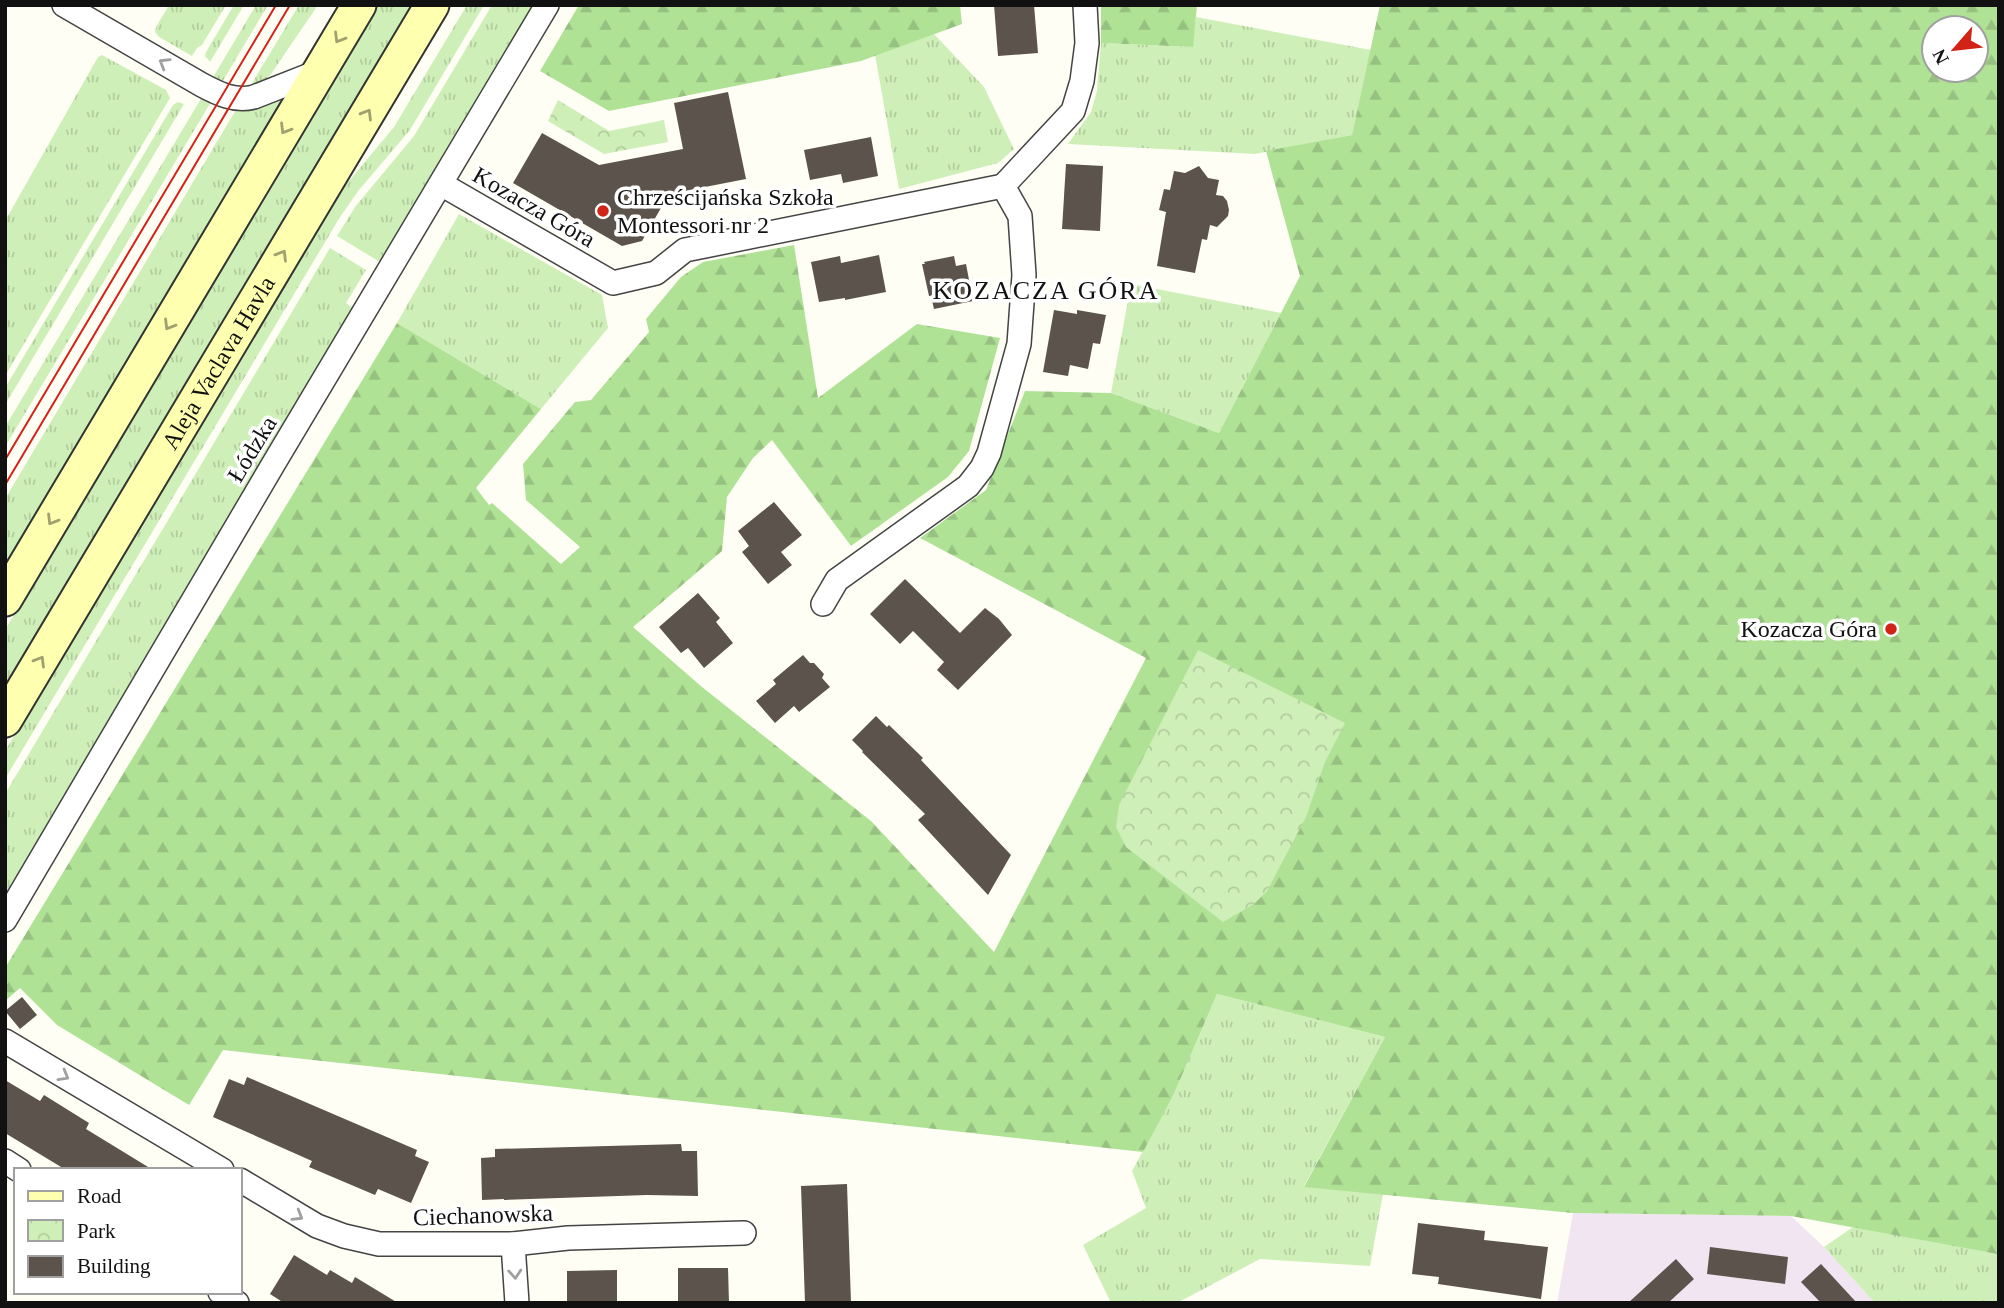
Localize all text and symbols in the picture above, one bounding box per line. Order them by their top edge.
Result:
north arrow [1920,14,1990,84]
one-way arrow [335,31,348,44]
text: N [1928,46,1953,68]
one-way arrow [158,58,171,71]
one-way arrow [358,108,371,121]
one-way arrow [280,122,293,135]
street label: Kozacza Góra [468,162,600,253]
place label: Chrześcijańska Szkoła Montessori nr 2 [617,184,834,238]
marker: Chrześcijańska Szkoła Montessori nr 2 [595,203,611,219]
one-way arrow [274,250,287,263]
street label: Aleja Vaclava Havla [157,271,280,454]
district label: KOZACZA GÓRA [933,276,1159,305]
one-way arrow [164,317,177,330]
street label: Łódzka [222,411,282,487]
one-way arrow [47,513,60,526]
place label: Kozacza Góra [1740,616,1877,642]
marker: Kozacza Góra [1883,621,1899,637]
one-way arrow [32,656,45,669]
one-way arrow [57,1068,69,1081]
legend [14,1168,242,1294]
text: Road [77,1184,122,1208]
street label: Ciechanowska [413,1200,554,1230]
one-way arrow [291,1207,304,1220]
text: Park [77,1219,116,1243]
text: Building [77,1254,151,1278]
one-way arrow [507,1268,522,1279]

